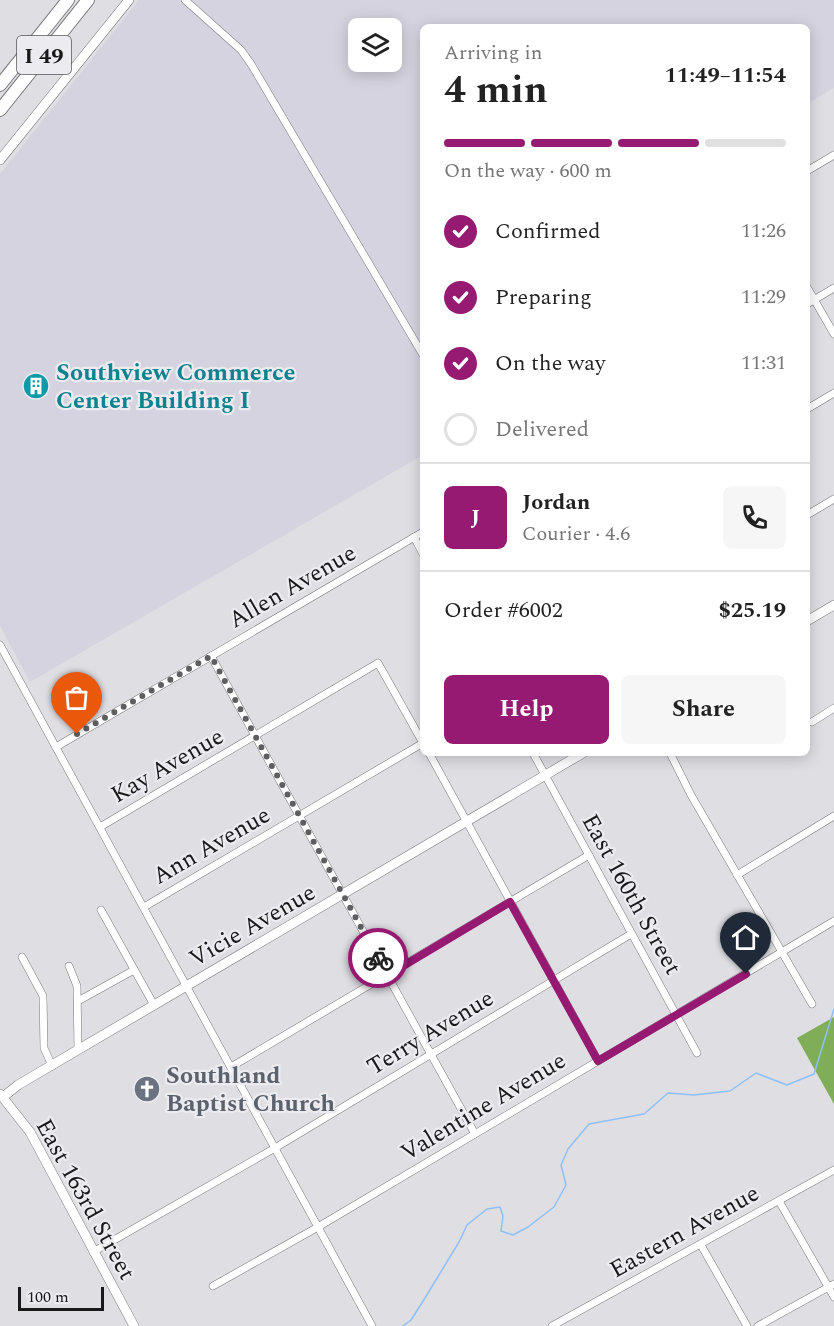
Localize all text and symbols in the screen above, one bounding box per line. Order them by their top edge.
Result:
map controls [348,18,402,72]
button: layers [348,18,402,72]
road number: I 49 [17,36,71,74]
text: Arriving in [444,38,542,68]
text: 11:49–11:54 [664,59,786,92]
text: 4 min [444,61,548,120]
text: On the way · 600 m [444,156,612,186]
icon: check [444,215,477,248]
text: Confirmed [495,215,601,248]
text: 11:26 [741,216,786,246]
icon: check [444,281,477,314]
text: Preparing [495,281,592,314]
text: 11:29 [741,282,786,312]
icon: check [444,347,477,380]
text: On the way [495,347,606,380]
text: 11:31 [741,348,786,378]
place label: Southview Commerce Center Building I [56,355,295,419]
building icon: Southview Commerce Center Building I [21,371,51,401]
text: Delivered [495,413,589,446]
text: Jordan [522,486,590,519]
button: phone [723,486,786,549]
text: J [471,501,480,534]
text: Courier · 4.6 [522,519,630,549]
street label: Allen Avenue [222,536,363,638]
text: Order #6002 [444,594,563,627]
text: $25.19 [718,594,786,627]
pin [51,672,102,734]
button: Help [444,675,609,744]
button: Share [621,675,786,744]
icon: bag [60,681,93,714]
street label: Kay Avenue [104,719,231,813]
street label: Ann Avenue [146,797,277,894]
street label: East 160th Street [572,807,690,982]
street label: Vicie Avenue [182,875,323,977]
pin [720,912,771,974]
icon: home [729,921,762,954]
courier [348,928,408,988]
icon: bike [362,942,395,975]
street label: Terry Avenue [360,981,501,1085]
street label: Valentine Avenue [394,1043,573,1171]
place label: Southland Baptist Church [166,1058,335,1122]
church icon: Southland Baptist Church [132,1074,162,1104]
street label: East 163rd Street [26,1112,144,1287]
street label: Eastern Avenue [603,1176,766,1288]
scale bar [18,1284,104,1312]
text: 100 m [27,1285,69,1309]

